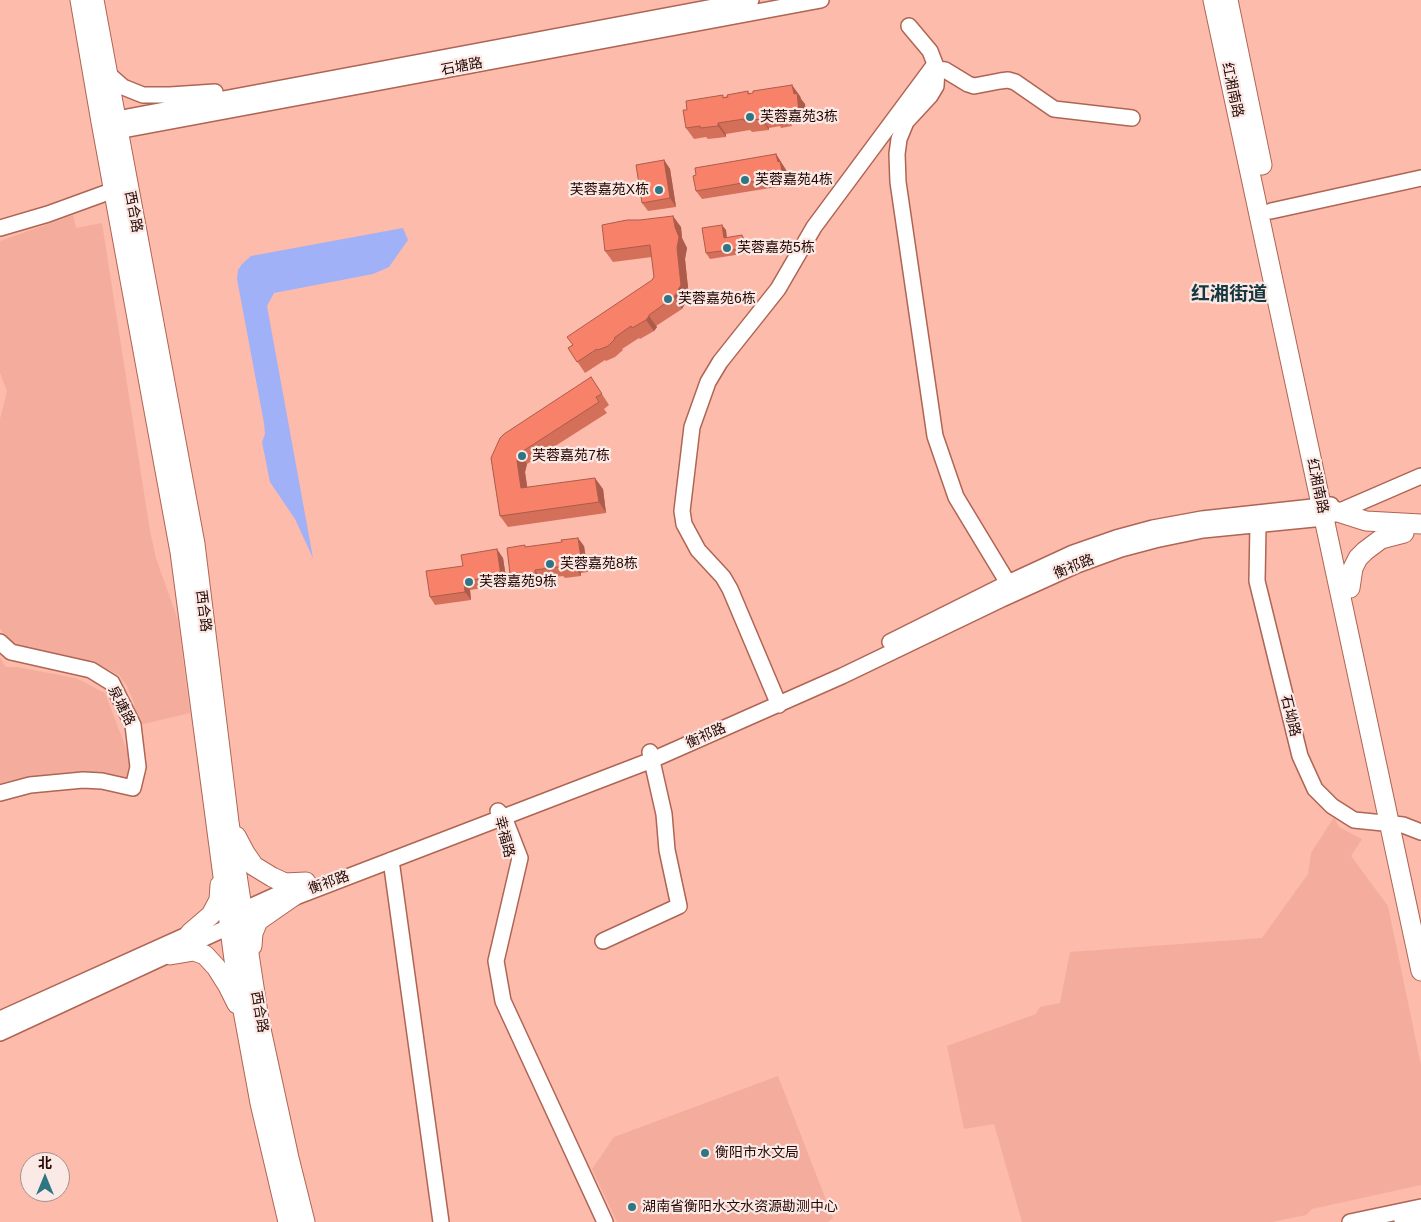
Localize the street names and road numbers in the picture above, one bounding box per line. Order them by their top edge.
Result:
street label: 石塘路 [440,55,484,79]
street label: 红湘南路 [1218,61,1246,119]
street label: 西合路 [121,190,145,234]
street label: 红湘南路 [1303,457,1331,515]
street label: 衡祁路 [1051,551,1097,583]
street label: 西合路 [192,589,214,633]
street label: 泉塘路 [104,683,138,729]
street label: 石坳路 [1277,694,1303,738]
street label: 衡祁路 [683,720,729,752]
street label: 幸福路 [491,815,517,859]
street label: 衡祁路 [306,868,352,898]
street label: 西合路 [247,990,271,1034]

